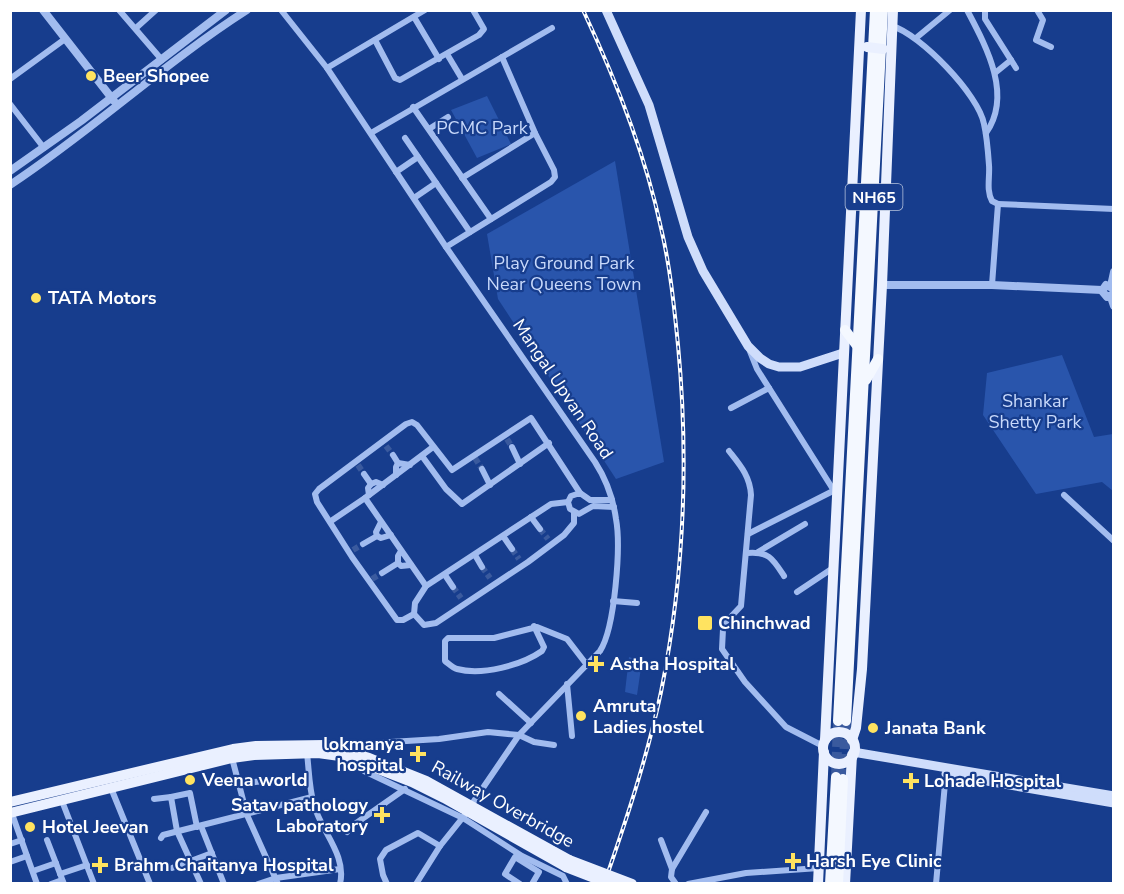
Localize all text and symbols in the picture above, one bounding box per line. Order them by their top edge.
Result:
place label: Beer Shopee [103,64,210,88]
marker: Beer Shopee [84,69,98,83]
park label: PCMC Park [436,116,529,140]
road number: NH65 [846,184,902,210]
park label: Play Ground Park Near Queens Town [487,251,641,296]
place label: TATA Motors [48,286,157,310]
marker: TATA Motors [29,291,43,305]
street label: Mangal Upvan Road [507,314,619,464]
park label: Shankar Shetty Park [988,389,1083,434]
place label: Chinchwad [718,611,811,635]
marker: Chinchwad [696,614,714,632]
place label: Astha Hospital [610,652,735,676]
marker: Astha Hospital [587,655,605,673]
place label: Amruta Ladies hostel [593,694,704,739]
marker: Amruta Ladies hostel [574,709,588,723]
place label: Janata Bank [884,716,986,740]
marker: Janata Bank [866,721,880,735]
place label: lokmanya hospital [323,732,404,777]
marker: lokmanya hospital [409,745,427,763]
street label: Railway Overbridge [427,755,579,853]
place label: Veena world [201,768,308,792]
place label: Lohade Hospital [924,769,1061,793]
marker: Lohade Hospital [902,772,920,790]
marker: Veena world [183,773,197,787]
place label: Satav pathology Laboratory [231,793,369,838]
marker: Satav pathology Laboratory [373,806,391,824]
place label: Hotel Jeevan [42,815,149,839]
marker: Hotel Jeevan [23,820,37,834]
place label: Harsh Eye Clinic [806,849,942,873]
marker: Harsh Eye Clinic [784,852,802,870]
place label: Brahm Chaitanya Hospital [114,853,334,877]
marker: Brahm Chaitanya Hospital [91,856,109,874]

